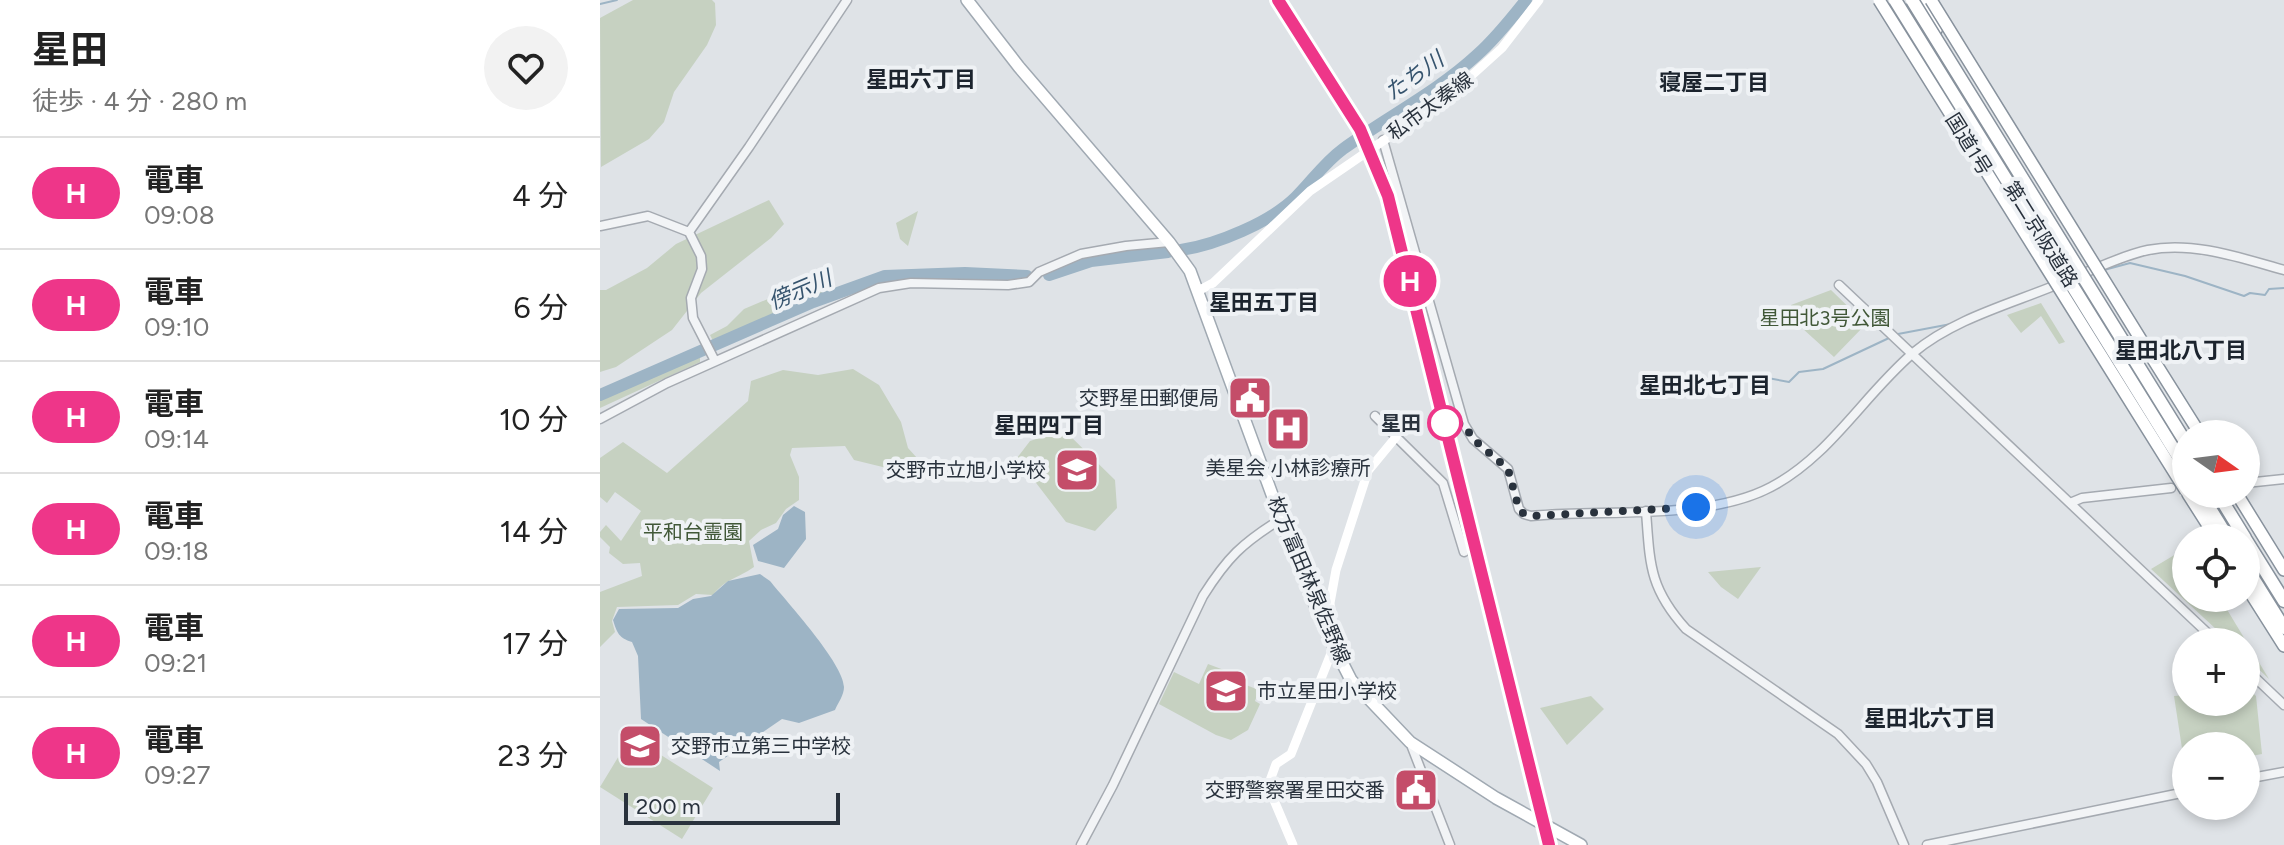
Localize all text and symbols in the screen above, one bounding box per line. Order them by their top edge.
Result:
button: heart [484,26,568,110]
text: 星田 [32,27,108,73]
water label: たち川 [1379,45,1450,106]
district label: 星田六丁目 [866,66,976,93]
street label: 私市太秦線 [1382,67,1478,145]
district label: 寝屋二丁目 [1659,69,1769,96]
text: 徒歩 · 4 分 · 280 m [32,85,247,117]
street label: 国道1号 [1941,109,1997,179]
text: 電車 [144,161,204,198]
text: H [65,176,87,210]
text: 4 分 [512,177,568,214]
street label: 第二京阪道路 [1999,177,2083,291]
text: 09:08 [144,199,215,231]
line badge: H [1384,255,1436,307]
water label: 傍示川 [764,264,837,315]
text: H [1399,264,1421,298]
text: 電車 [144,273,204,310]
text: H [65,288,87,322]
text: 6 分 [514,289,568,326]
district label: 星田五丁目 [1209,289,1319,316]
park label: 星田北3号公園 [1760,306,1890,330]
text: 09:10 [144,311,209,343]
district label: 星田北八丁目 [2115,337,2247,364]
district label: 星田北七丁目 [1639,372,1771,399]
public building icon: 交野星田郵便局 [1226,374,1274,422]
text: 電車 [144,385,204,422]
place label: 交野星田郵便局 [1079,386,1219,410]
text: H [65,400,87,434]
text: 10 分 [499,401,568,438]
hospital icon: 美星会 小林診療所 [1264,405,1312,453]
marker: 星田 [1428,406,1462,440]
place label: 星田 [1381,411,1421,435]
district label: 星田四丁目 [994,412,1104,439]
north arrow [2172,420,2260,508]
map controls [2172,420,2260,820]
text: 09:14 [144,423,209,455]
school or university icon: 交野市立旭小学校 [1053,446,1101,494]
place label: 美星会 小林診療所 [1206,456,1370,480]
place label: 交野市立旭小学校 [886,458,1046,482]
your location [1676,487,1716,527]
street label: 枚方富田林泉佐野線 [1263,492,1355,668]
text: 電車 [144,497,204,534]
text: H [65,512,87,546]
text: 14 分 [500,513,568,550]
park label: 平和台霊園 [643,520,743,544]
button: locate [2172,524,2260,612]
text: 09:18 [144,535,209,567]
text: 電車 [144,609,204,646]
text: H [65,624,87,658]
text: 17 分 [502,625,568,662]
button: + [2172,628,2260,716]
text: 09:21 [144,647,207,679]
school or university icon: 市立星田小学校 [1202,667,1250,715]
place label: 市立星田小学校 [1257,679,1397,703]
district label: 星田北六丁目 [1864,705,1996,732]
text: 電車 [144,721,204,758]
school or university icon: 交野市立第三中学校 [616,722,664,770]
button: − [2172,732,2260,820]
place label: 交野市立第三中学校 [671,734,851,758]
text: H [65,736,87,770]
text: 23 分 [498,737,568,774]
text: 09:27 [144,759,210,791]
public building icon: 交野警察署星田交番 [1392,766,1440,814]
place label: 交野警察署星田交番 [1205,778,1385,802]
scale bar [624,789,840,825]
text: 200 m [636,793,701,820]

